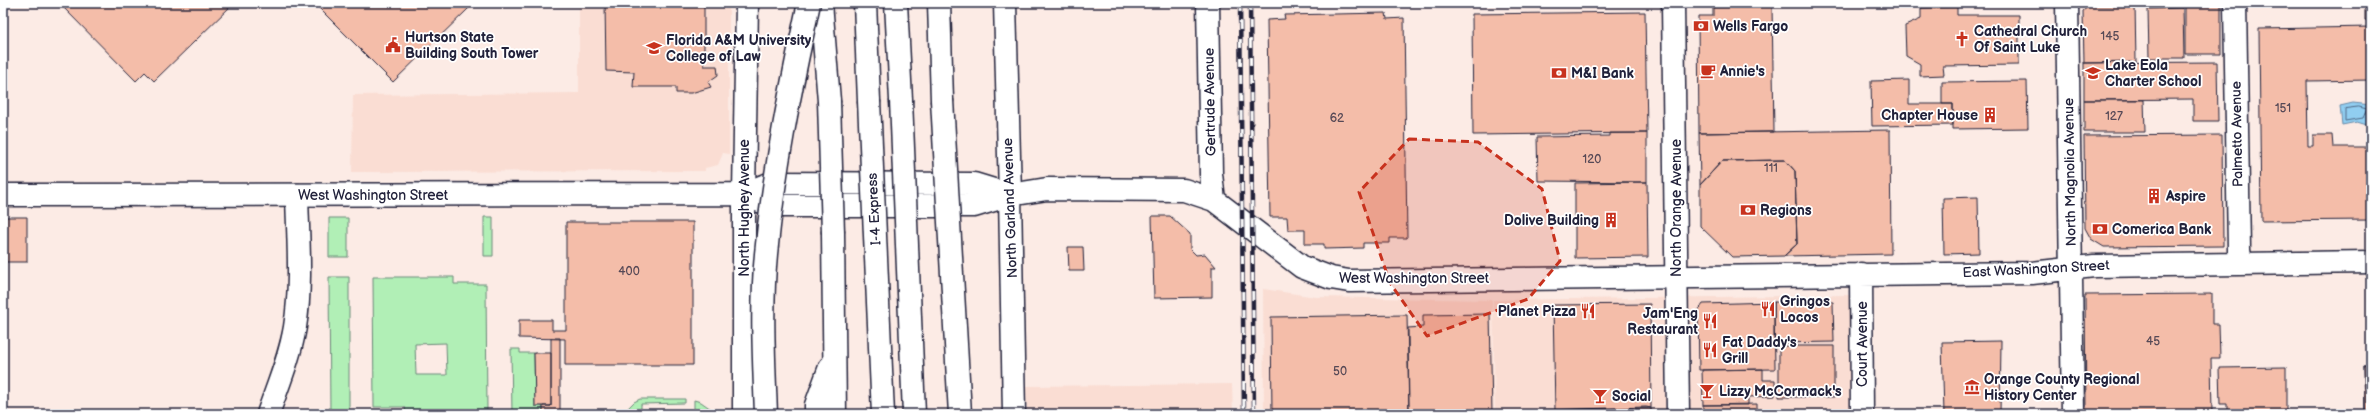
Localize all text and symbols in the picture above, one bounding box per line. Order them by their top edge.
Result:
bank icon: Wells Fargo [1692,17,1710,35]
place label: Wells Fargo [1713,18,1788,35]
place label: Cathedral Church Of Saint Luke [1974,23,2087,56]
place label: Hurtson State Building South Tower [405,29,539,62]
house number: 145 [2101,29,2120,44]
church icon: Cathedral Church Of Saint Luke [1953,30,1971,48]
place label: Florida A&M University College of Law [666,32,812,65]
public building icon: Hurtson State Building South Tower [384,36,402,54]
school or university icon: Florida A&M University College of Law [645,39,663,57]
street label: Gertrude Avenue [1201,48,1219,156]
place label: Lake Eola Charter School [2105,57,2202,90]
cafe icon: Annie's [1699,62,1717,80]
place label: Annie's [1719,63,1765,80]
bank icon: M&I Bank [1550,64,1568,82]
school or university icon: Lake Eola Charter School [2084,64,2102,82]
place label: M&I Bank [1571,65,1635,82]
street label: Palmetto Avenue [2228,81,2246,187]
street label: North Magnolia Avenue [2060,98,2080,246]
house number: 151 [2275,101,2291,116]
building icon: Chapter House [1981,106,1999,124]
place label: Chapter House [1881,107,1978,124]
house number: 127 [2105,109,2123,124]
house number: 62 [1330,111,1344,126]
street label: North Garland Avenue [999,137,1021,279]
street label: North Hughey Avenue [736,139,753,277]
street label: North Orange Avenue [1668,139,1685,277]
house number: 120 [1583,152,1601,167]
house number: 111 [1764,161,1778,176]
street label: I-4 Express [864,172,884,246]
street label: West Washington Street [298,187,449,204]
building icon: Aspire [2145,187,2163,205]
place label: Aspire [2165,188,2206,205]
bank icon: Regions [1739,201,1757,219]
place label: Regions [1760,202,1812,219]
building icon: Dolive Building [1602,211,1620,229]
place label: Dolive Building [1504,212,1599,229]
bank icon: Comerica Bank [2091,220,2109,238]
place label: Comerica Bank [2112,221,2212,238]
street label: East Washington Street [1962,257,2111,281]
house number: 400 [618,264,640,279]
street label: West Washington Street [1339,270,1490,287]
place label: Gringos Locos [1780,293,1830,326]
restaurant icon: Gringos Locos [1759,300,1777,318]
street label: Court Avenue [1854,301,1871,387]
restaurant icon: Planet Pizza [1579,302,1597,320]
place label: Planet Pizza [1498,303,1576,320]
place label: Jam'Eng Restaurant [1627,305,1698,338]
restaurant icon: Jam'Eng Restaurant [1701,312,1719,330]
place label: Fat Daddy's Grill [1722,334,1797,367]
house number: 45 [2146,334,2160,349]
restaurant icon: Fat Daddy's Grill [1701,341,1719,359]
house number: 50 [1333,364,1347,379]
place label: Orange County Regional History Center [1984,371,2140,404]
museum icon: Orange County Regional History Center [1963,378,1981,396]
bar icon: Lizzy McCormack's [1698,382,1716,400]
place label: Lizzy McCormack's [1719,383,1842,400]
bar icon: Social [1591,387,1609,405]
place label: Social [1612,388,1651,405]

